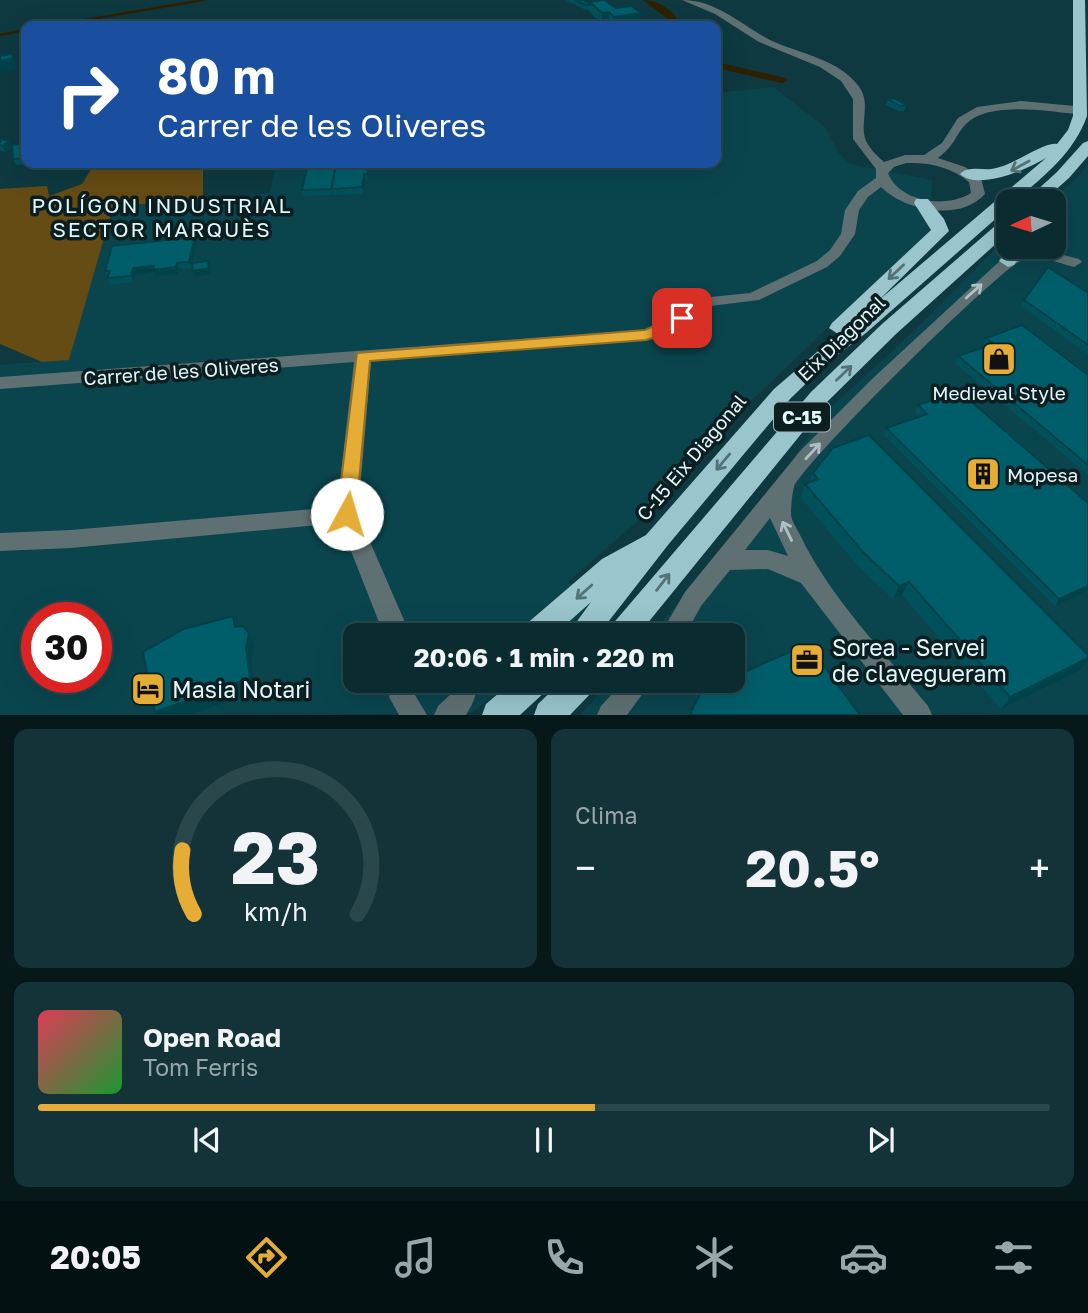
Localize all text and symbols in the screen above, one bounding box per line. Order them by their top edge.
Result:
text: 80 m [157,46,275,105]
icon: right [42,49,133,140]
text: Carrer de les Oliveres [157,106,486,144]
one-way arrow [1010,160,1031,173]
north arrow [996,189,1066,259]
map controls [996,189,1066,259]
district label: POLÍGON INDUSTRIAL SECTOR MARQUÈS [31,192,293,242]
one-way arrow [888,264,905,281]
one-way arrow [965,282,982,299]
pin [652,288,712,348]
street label: Eix Diagonal [793,291,889,385]
icon: arrive [663,299,701,337]
shop icon: Medieval Style [980,340,1018,378]
street label: Carrer de les Oliveres [83,353,279,389]
one-way arrow [835,364,852,381]
place label: Medieval Style [932,381,1066,404]
street label: C-15 Eix Diagonal [631,389,751,525]
road number: C-15 [774,402,830,432]
one-way arrow [804,442,821,459]
one-way arrow [715,452,731,470]
building icon: Mopesa [964,455,1002,493]
place label: Mopesa [1007,463,1078,486]
position arrow [310,477,384,551]
one-way arrow [780,521,794,542]
one-way arrow [656,573,671,591]
one-way arrow [575,584,593,600]
speed limit sign: 30 [21,602,112,693]
place label: Sorea - Servei de clavegueram [832,633,1007,687]
office icon: Sorea - Servei de clavegueram [788,641,826,679]
text: 20:06 · 1 min · 220 m [414,642,674,673]
hotel icon: Masia Notari [129,670,167,708]
place label: Masia Notari [172,675,310,703]
text: Clima [575,801,638,829]
text: 23 [231,814,320,901]
text: 20.5° [745,836,880,898]
text: − [575,845,596,890]
text: + [1029,845,1050,890]
text: km/h [244,896,307,927]
text: Open Road [143,1022,281,1053]
text: Tom Ferris [143,1053,258,1081]
icon: previous [188,1121,226,1159]
icon: pause [525,1121,563,1159]
icon: next [862,1121,900,1159]
icon: directions [242,1233,291,1282]
icon: music [391,1233,440,1282]
icon: phone [540,1233,589,1282]
icon: climate [690,1233,739,1282]
icon: car [839,1233,888,1282]
icon: filters [989,1233,1038,1282]
text: 20:05 [50,1238,141,1276]

